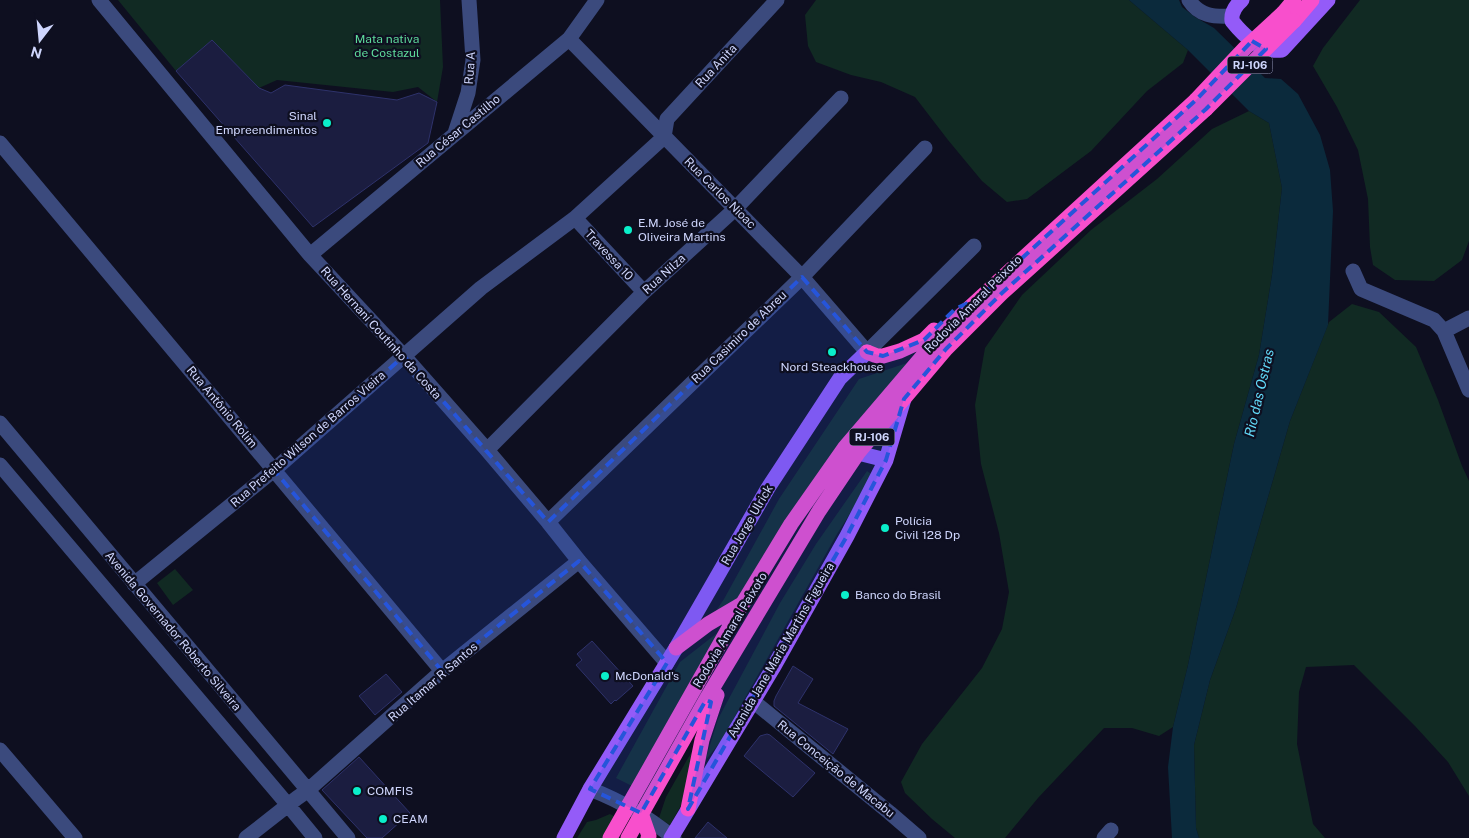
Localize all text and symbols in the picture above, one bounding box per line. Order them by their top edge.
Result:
north arrow [15,15,65,65]
park label: Mata nativa de Costazul [354,32,420,60]
street label: Rua Anita [692,41,740,91]
text: N [29,43,44,62]
street label: Rua A [462,51,478,85]
road number: RJ-106 [1228,56,1272,74]
street label: Rua César Castilho [413,92,503,170]
place label: Sinal Empreendimentos [216,109,317,137]
marker: Sinal Empreendimentos [321,117,333,129]
street label: Rua Carlos Nioac [681,154,759,232]
place label: E.M. José de Oliveira Martins [638,216,725,244]
marker: E.M. José de Oliveira Martins [622,224,634,236]
street label: Travessa 10 [582,227,636,283]
street label: Rua Nilza [640,251,688,297]
street label: Rodovia Amaral Peixoto [921,252,1025,356]
street label: Rua Hernani Coutinho da Costa [318,264,444,402]
street label: Rua Casimiro de Abreu [689,288,789,386]
marker: Nord Steackhouse [826,346,838,358]
water label: Rio das Ostras [1241,347,1277,439]
place label: Nord Steackhouse [781,360,884,374]
street label: Rua Antônio Rolim [184,363,260,451]
street label: Rua Prefeito Wilson de Barros Vieira [228,368,388,510]
road number: RJ-106 [850,428,894,446]
street label: Rua Jorge Ulrick [718,482,776,568]
place label: Polícia Civil 128 Dp [895,514,960,542]
marker: Polícia Civil 128 Dp [879,522,891,534]
street label: Avenida Governador Roberto Silveira [102,548,244,714]
street label: Avenida Jane Maria Martins Figueira [725,560,837,740]
street label: Rodovia Amaral Peixoto [690,570,770,690]
place label: Banco do Brasil [855,588,942,602]
marker: Banco do Brasil [839,589,851,601]
street label: Rua Itamar R Santos [386,640,480,724]
place label: McDonald's [615,669,679,683]
marker: McDonald's [599,670,611,682]
street label: Rua Conceição de Macabu [775,717,897,821]
place label: COMFIS [367,784,413,798]
marker: COMFIS [351,785,363,797]
place label: CEAM [393,812,428,826]
marker: CEAM [377,813,389,825]

